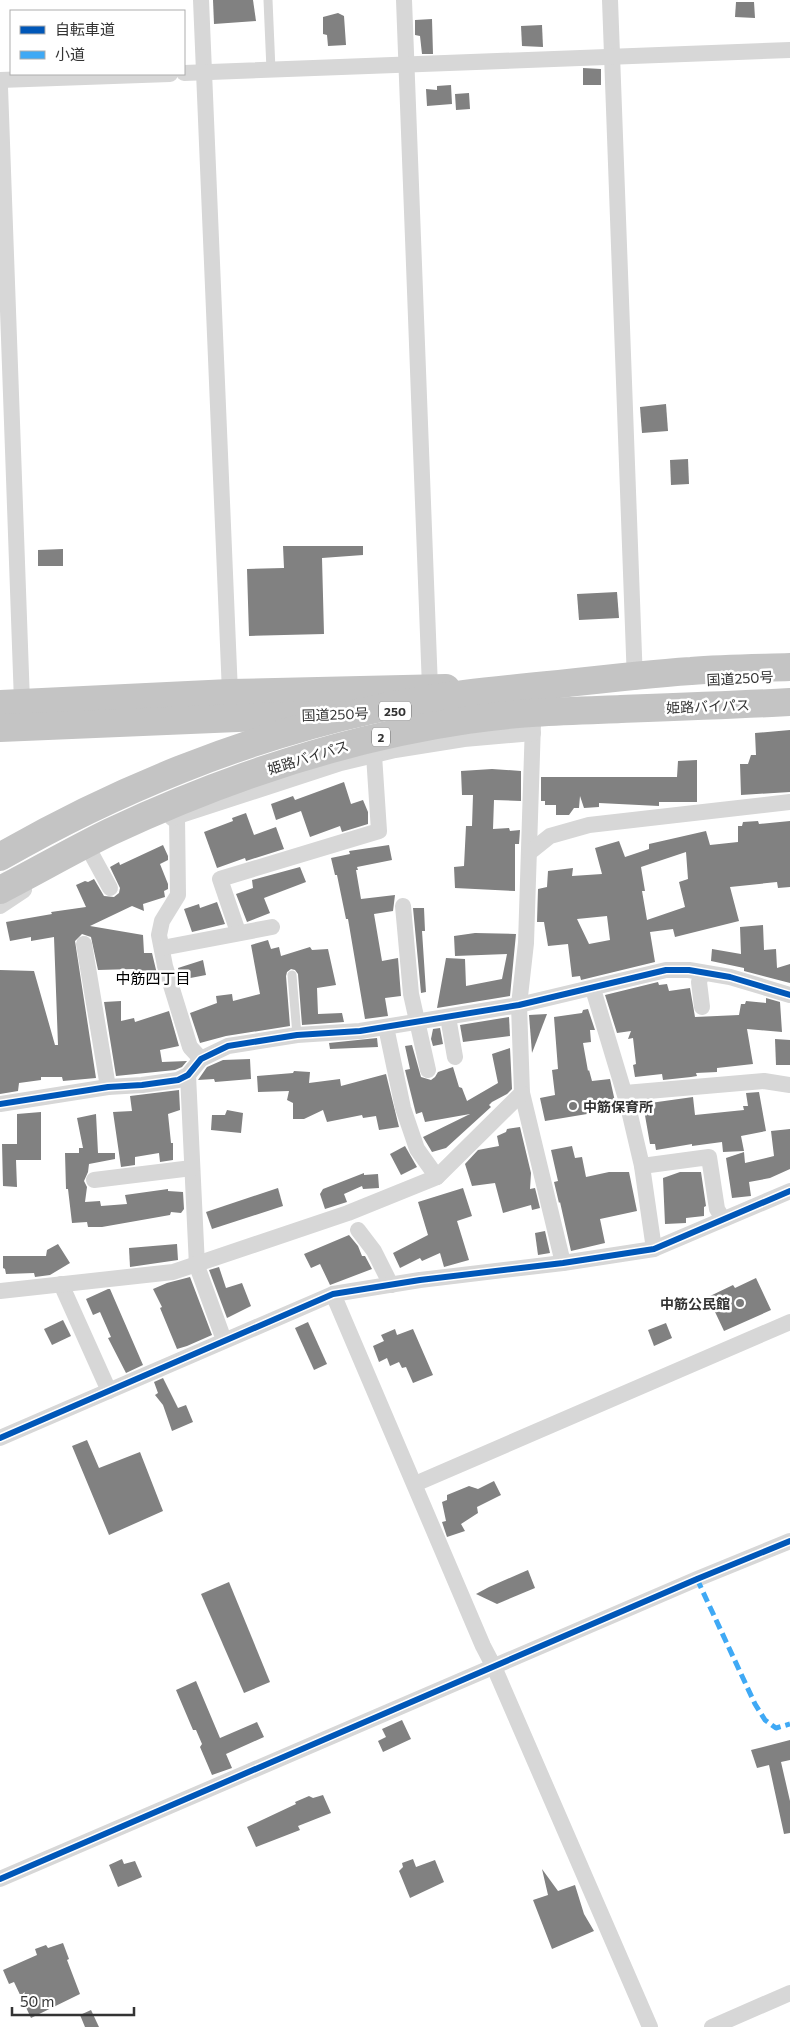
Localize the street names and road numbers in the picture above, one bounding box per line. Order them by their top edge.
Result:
street label: 国道250号 [706,668,774,688]
street label: 姫路バイパス [666,696,750,716]
road number: 250 [379,701,411,720]
street label: 国道250号 [301,704,369,724]
road number: 2 [372,728,390,746]
street label: 姫路バイパス [265,737,351,777]

